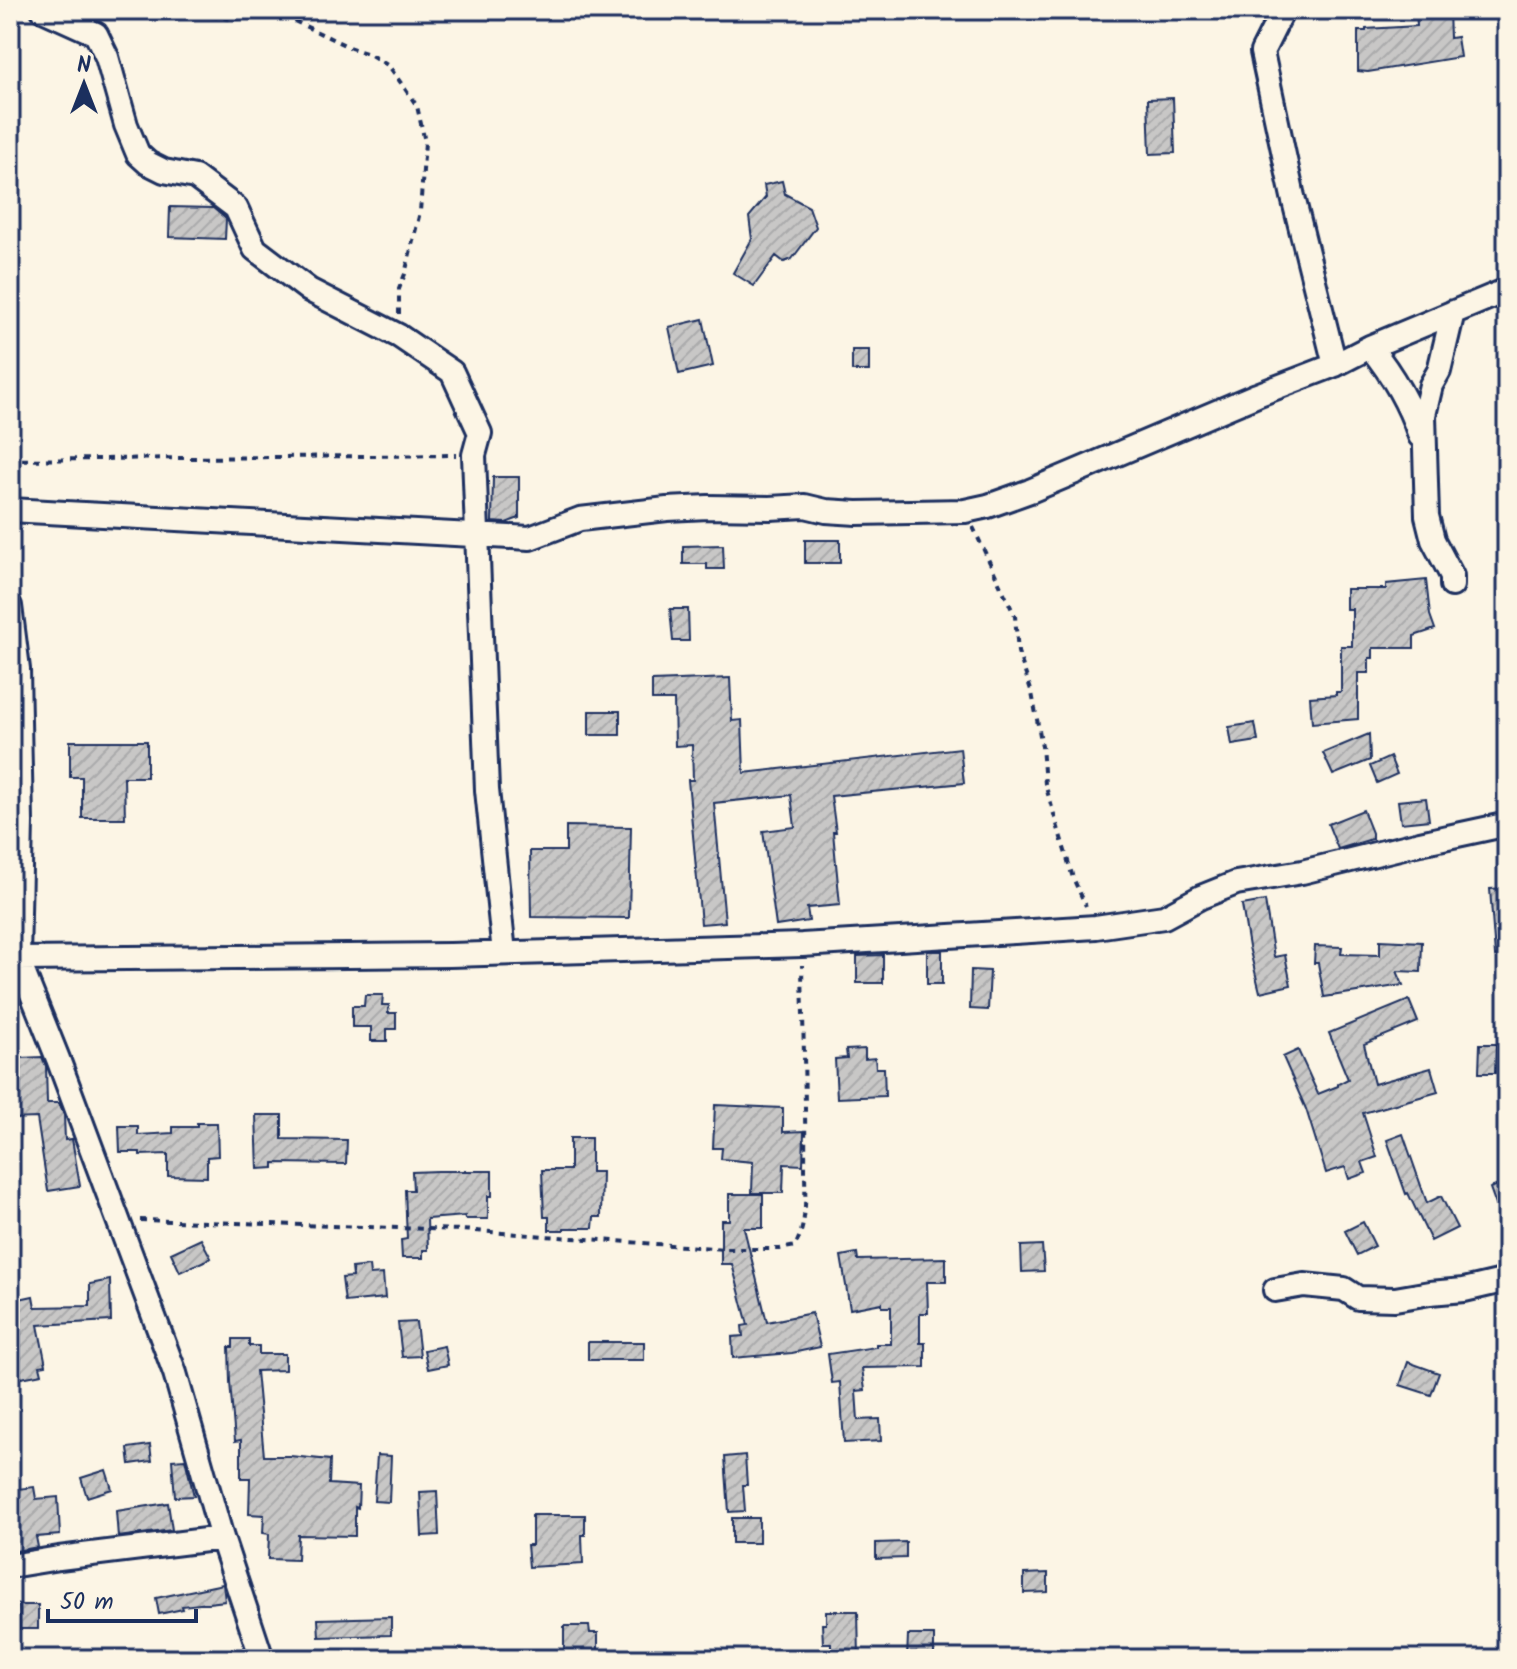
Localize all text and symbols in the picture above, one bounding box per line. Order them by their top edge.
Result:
north arrow [44,44,124,124]
text: N [77,49,91,84]
scale bar [48,1573,196,1623]
text: 50 m [60,1583,114,1622]

